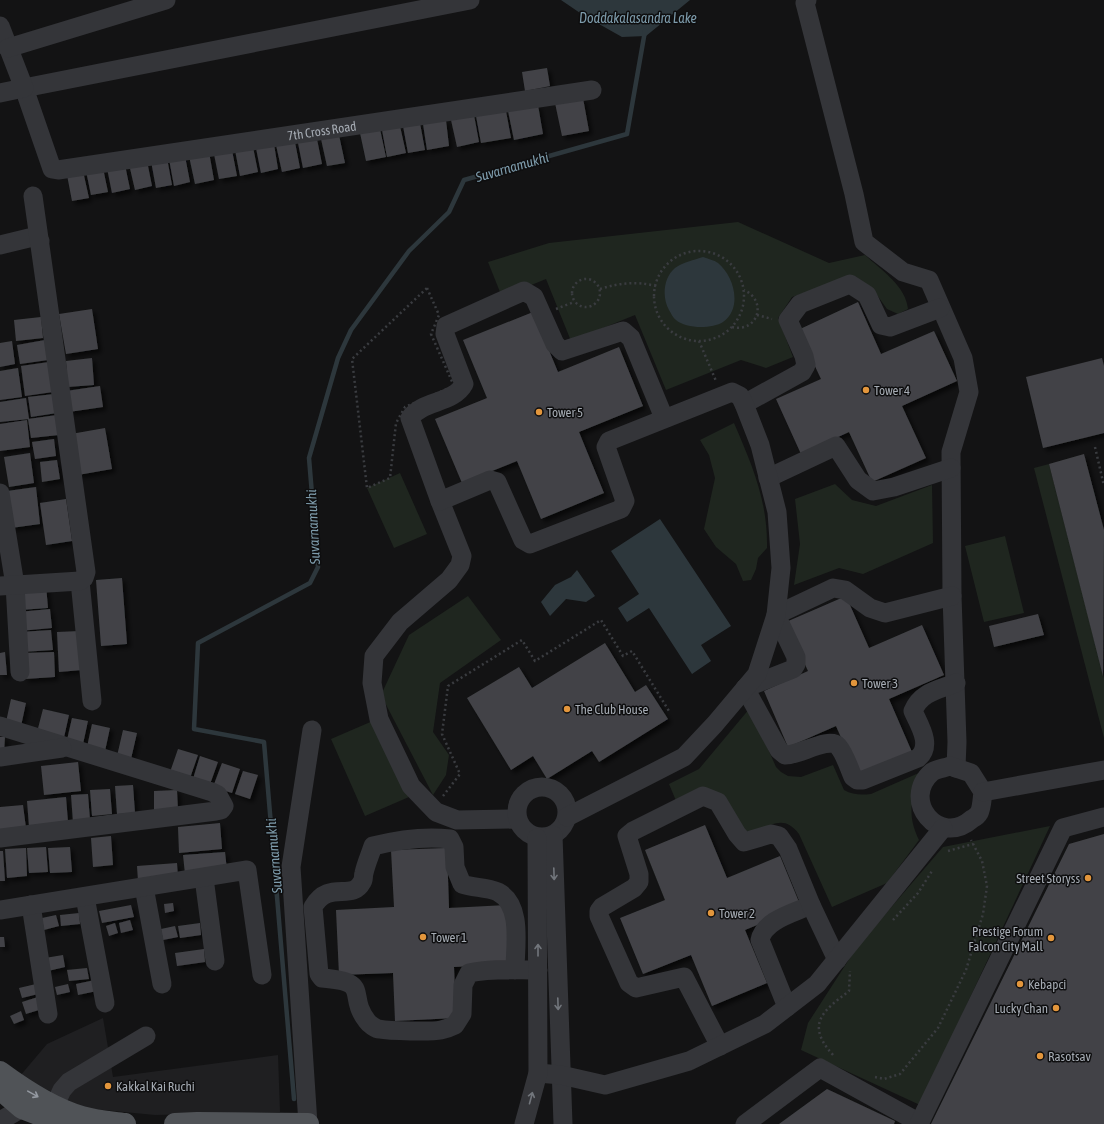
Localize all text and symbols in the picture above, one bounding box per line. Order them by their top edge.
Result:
water label: Doddakalasandra Lake [579,10,697,26]
street label: 7th Cross Road [286,118,357,144]
water label: Suvarnamukhi [473,149,550,185]
place label: Tower 4 [874,383,910,398]
marker: Tower 4 [861,385,871,395]
place label: Tower 5 [547,405,583,420]
marker: Tower 5 [534,407,544,417]
water label: Suvarnamukhi [303,489,323,566]
place label: Tower 3 [862,676,898,691]
marker: Tower 3 [849,678,859,688]
place label: The Club House [575,702,648,717]
marker: The Club House [562,704,572,714]
water label: Suvarnamukhi [263,818,285,895]
one-way arrow [550,867,558,880]
place label: Street Storyss [1016,871,1080,886]
marker: Street Storyss [1083,873,1093,883]
place label: Tower 2 [719,906,755,921]
marker: Tower 2 [706,908,716,918]
place label: Prestige Forum Falcon City Mall [968,924,1044,954]
place label: Tower 1 [431,930,467,945]
marker: Tower 1 [418,932,428,942]
marker: Prestige Forum Falcon City Mall [1046,933,1056,943]
one-way arrow [534,944,542,957]
place label: Kebapci [1028,977,1066,992]
marker: Kebapci [1015,979,1025,989]
one-way arrow [555,997,562,1010]
place label: Lucky Chan [995,1001,1048,1016]
marker: Lucky Chan [1051,1003,1061,1013]
place label: Rasotsav [1048,1049,1092,1064]
marker: Rasotsav [1035,1051,1045,1061]
place label: Kakkal Kai Ruchi [116,1079,195,1094]
marker: Kakkal Kai Ruchi [103,1081,113,1091]
one-way arrow [26,1090,38,1098]
one-way arrow [528,1092,535,1105]

